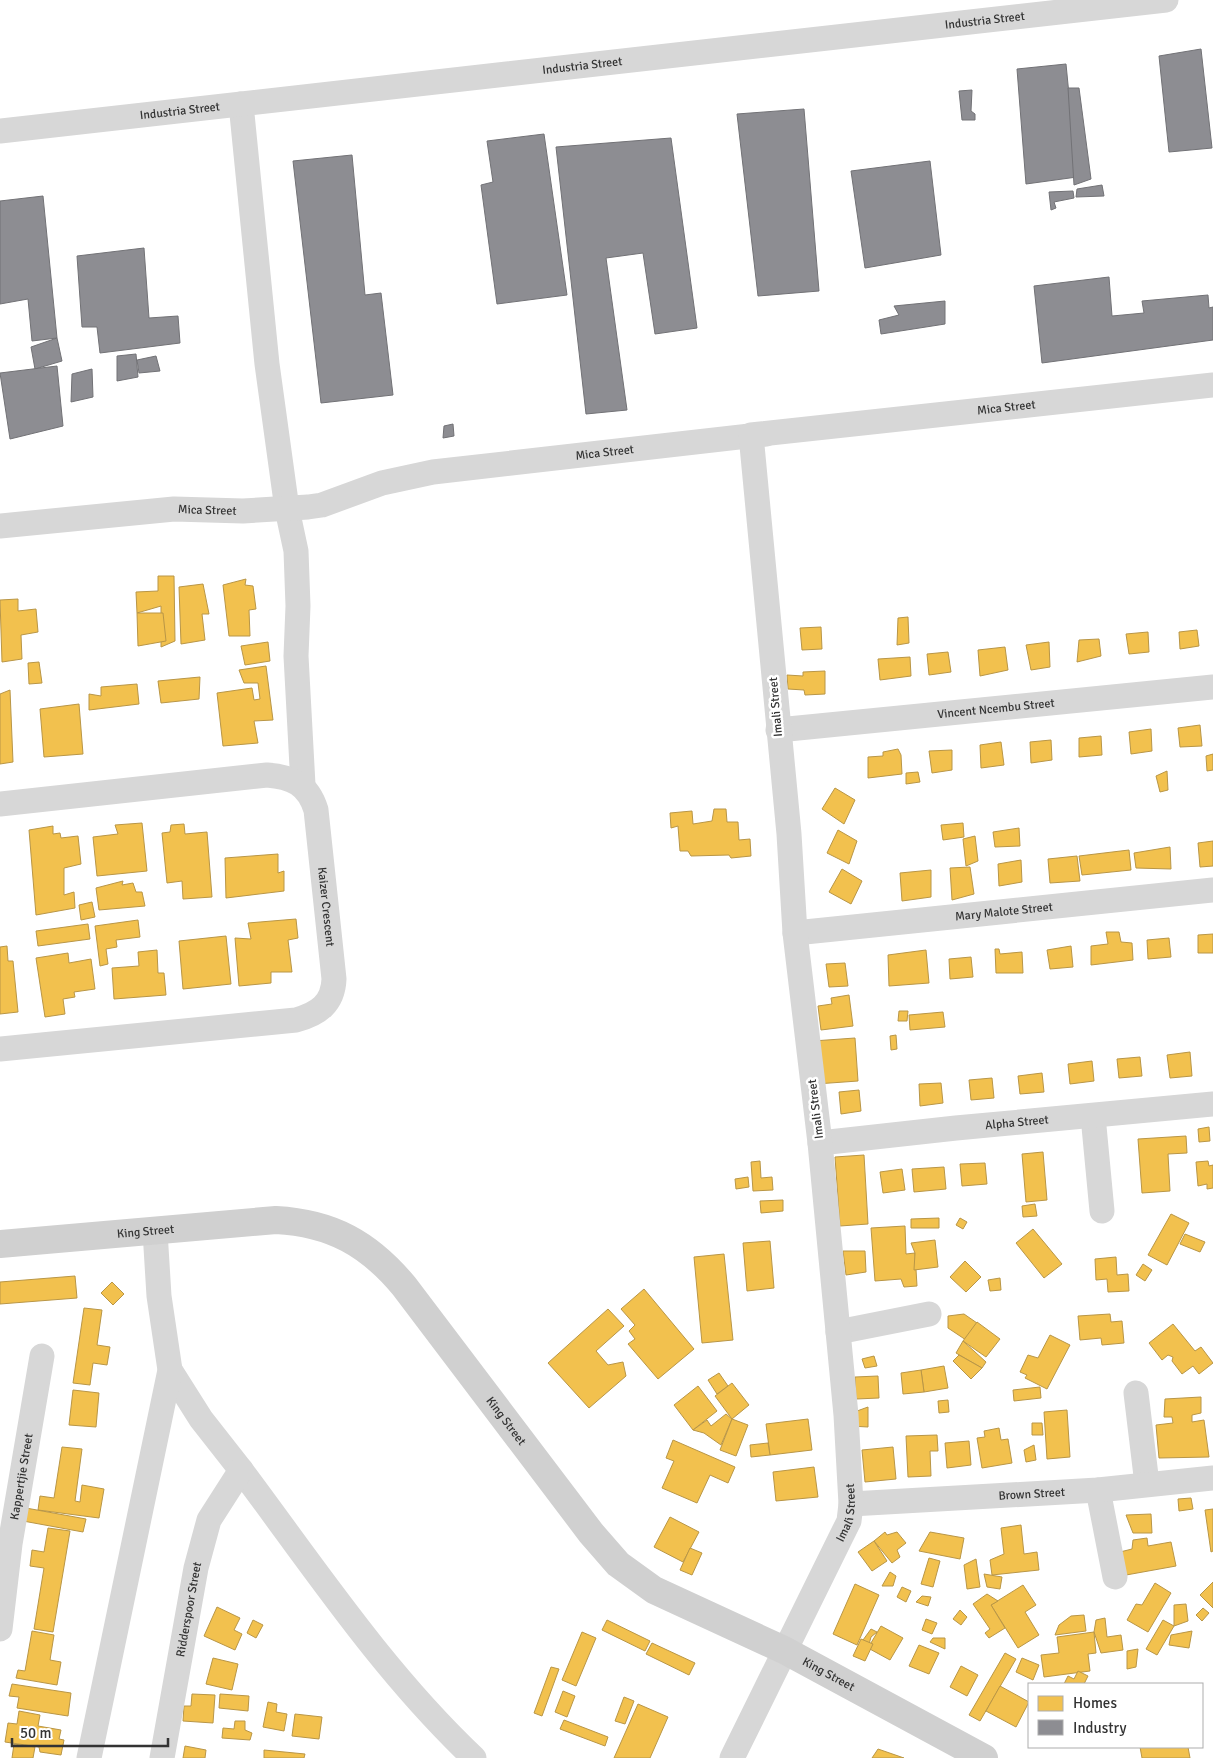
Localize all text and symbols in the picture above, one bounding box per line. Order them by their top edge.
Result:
street label: Industria Street [944,8,1026,32]
street label: Industria Street [542,54,623,78]
street label: Industria Street [139,99,221,123]
street label: Mica Street [976,397,1036,418]
street label: Mica Street [575,442,635,463]
street label: Mica Street [178,502,237,518]
street label: Imali Street [766,677,786,737]
street label: Vincent Ncembu Street [937,695,1055,722]
street label: Kaizer Crescent [315,866,338,947]
street label: Mary Malote Street [954,899,1054,924]
street label: Imali Street [805,1078,827,1140]
street label: Alpha Street [984,1112,1049,1133]
street label: King Street [116,1221,175,1241]
street label: King Street [483,1394,529,1448]
street label: Kappertjie Street [7,1432,36,1521]
street label: Imali Street [832,1483,858,1544]
street label: Brown Street [998,1484,1065,1503]
street label: Ridderspoor Street [173,1560,205,1658]
street label: King Street [800,1654,857,1694]
legend [1028,1683,1203,1748]
text: Homes [1073,1694,1117,1712]
scale bar [12,1716,169,1748]
text: Industry [1073,1719,1126,1737]
text: 50 m [20,1724,51,1742]

